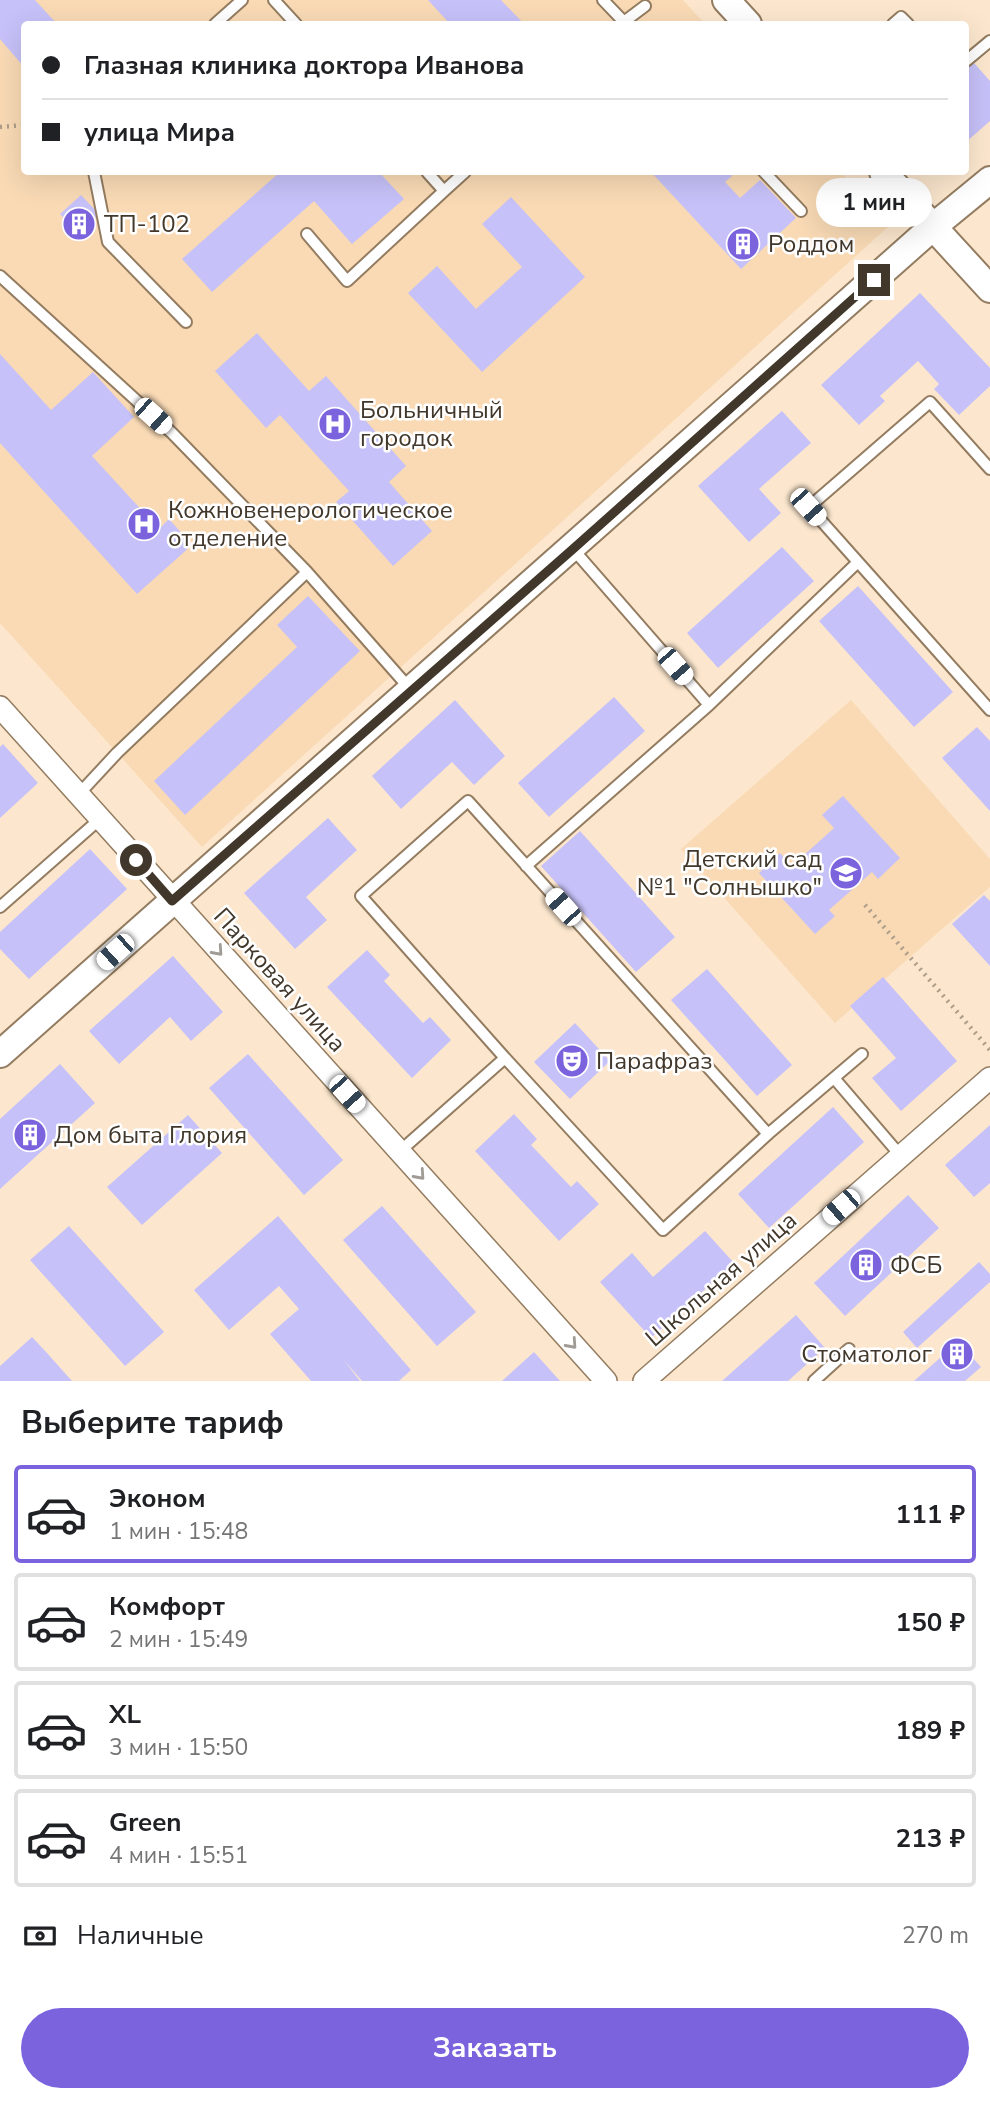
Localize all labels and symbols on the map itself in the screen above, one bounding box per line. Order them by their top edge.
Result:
callout: 1 мин [816,178,932,228]
building icon: ТП-102 [60,205,98,243]
place label: ТП-102 [104,208,190,240]
building icon: Роддом [724,225,762,263]
place label: Роддом [768,228,854,260]
route end [858,264,890,296]
car [131,394,176,438]
place label: Больничный городок [360,394,503,454]
hospital icon: Больничный городок [316,405,354,443]
car [787,484,830,530]
place label: Кожновенерологическое отделение [168,494,453,554]
hospital icon: Кожновенерологическое отделение [125,505,163,543]
car [654,643,697,689]
place label: Детский сад №1 "Солнышко" [637,843,822,903]
route start [120,844,152,876]
school or university icon: Детский сад №1 "Солнышко" [827,854,865,892]
car [542,884,585,930]
street label: Парковая улица [207,901,353,1059]
car [93,930,138,974]
one-way arrow [210,943,222,956]
theatre icon: Парафраз [553,1042,591,1080]
place label: Парафраз [596,1045,712,1077]
car [326,1071,369,1117]
building icon: Дом быта Глория [11,1116,49,1154]
place label: Дом быта Глория [54,1119,247,1151]
one-way arrow [411,1167,424,1180]
car [819,1185,864,1229]
street label: Школьная улица [638,1204,804,1354]
building icon: ФСБ [847,1246,885,1284]
place label: ФСБ [890,1249,942,1281]
one-way arrow [564,1335,577,1348]
building icon: Стоматолог [938,1335,976,1373]
place label: Стоматолог [801,1338,933,1370]

